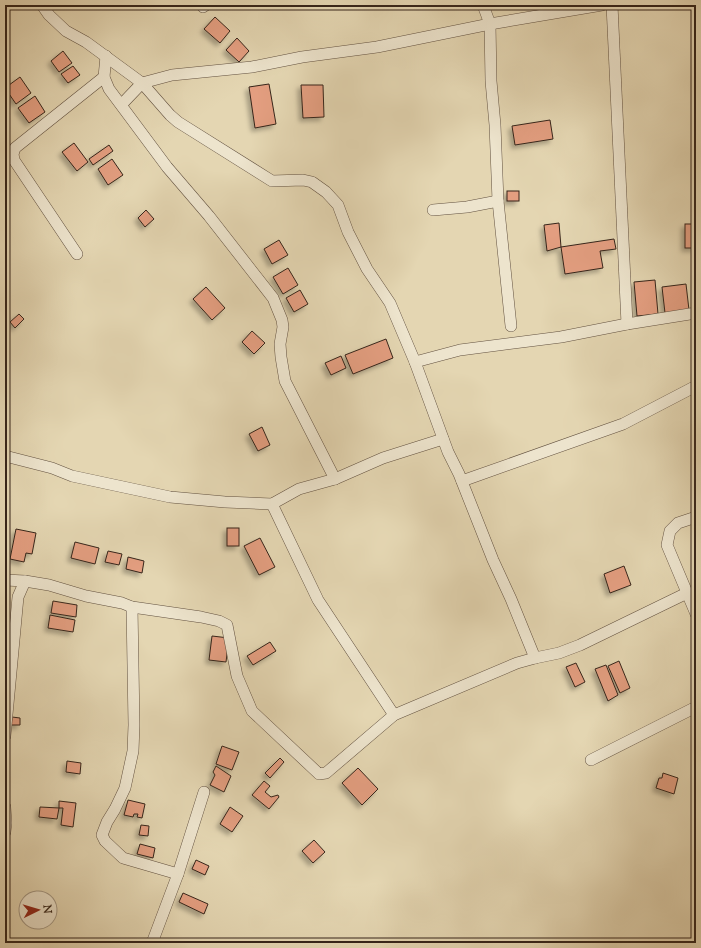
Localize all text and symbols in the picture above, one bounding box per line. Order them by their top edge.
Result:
north arrow [18,890,58,930]
text: N [39,903,55,915]

